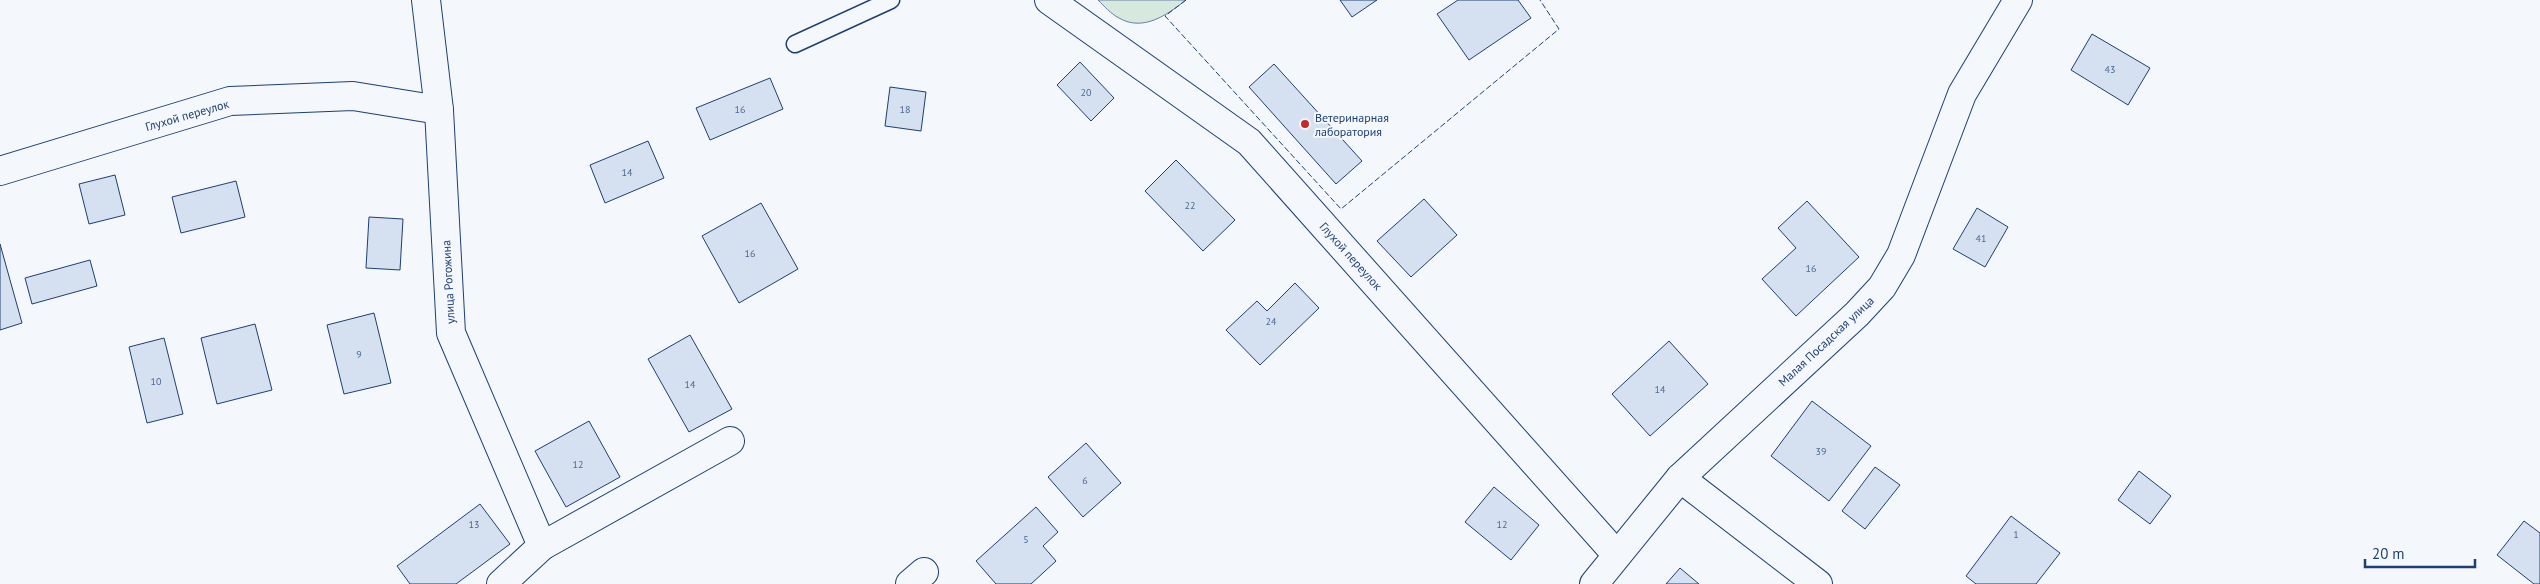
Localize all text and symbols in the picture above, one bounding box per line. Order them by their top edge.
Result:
house number: 43 [2105,63,2115,76]
house number: 20 [1081,86,1092,99]
street label: Глухой переулок [143,96,231,134]
house number: 16 [735,103,745,116]
house number: 18 [900,103,910,116]
place label: Ветеринарная лаборатория [1314,110,1389,139]
marker: Ветеринарная лаборатория [1299,118,1311,130]
house number: 14 [622,166,633,179]
house number: 22 [1185,199,1195,212]
street label: Глухой переулок [1317,219,1386,293]
house number: 41 [1976,232,1986,245]
street label: улица Рогожина [438,240,458,324]
house number: 16 [745,247,755,260]
house number: 16 [1806,262,1816,275]
street label: Малая Посадская улица [1775,293,1877,389]
house number: 24 [1266,315,1277,328]
house number: 9 [356,348,362,361]
house number: 10 [151,375,162,388]
house number: 14 [685,378,696,391]
house number: 14 [1655,383,1666,396]
house number: 39 [1816,445,1826,458]
house number: 12 [573,458,583,471]
house number: 6 [1082,474,1088,487]
house number: 13 [469,518,479,531]
house number: 12 [1497,518,1507,531]
house number: 1 [2013,528,2019,541]
house number: 5 [1023,533,1029,546]
scale bar [2365,536,2475,568]
text: 20 m [2372,544,2405,563]

